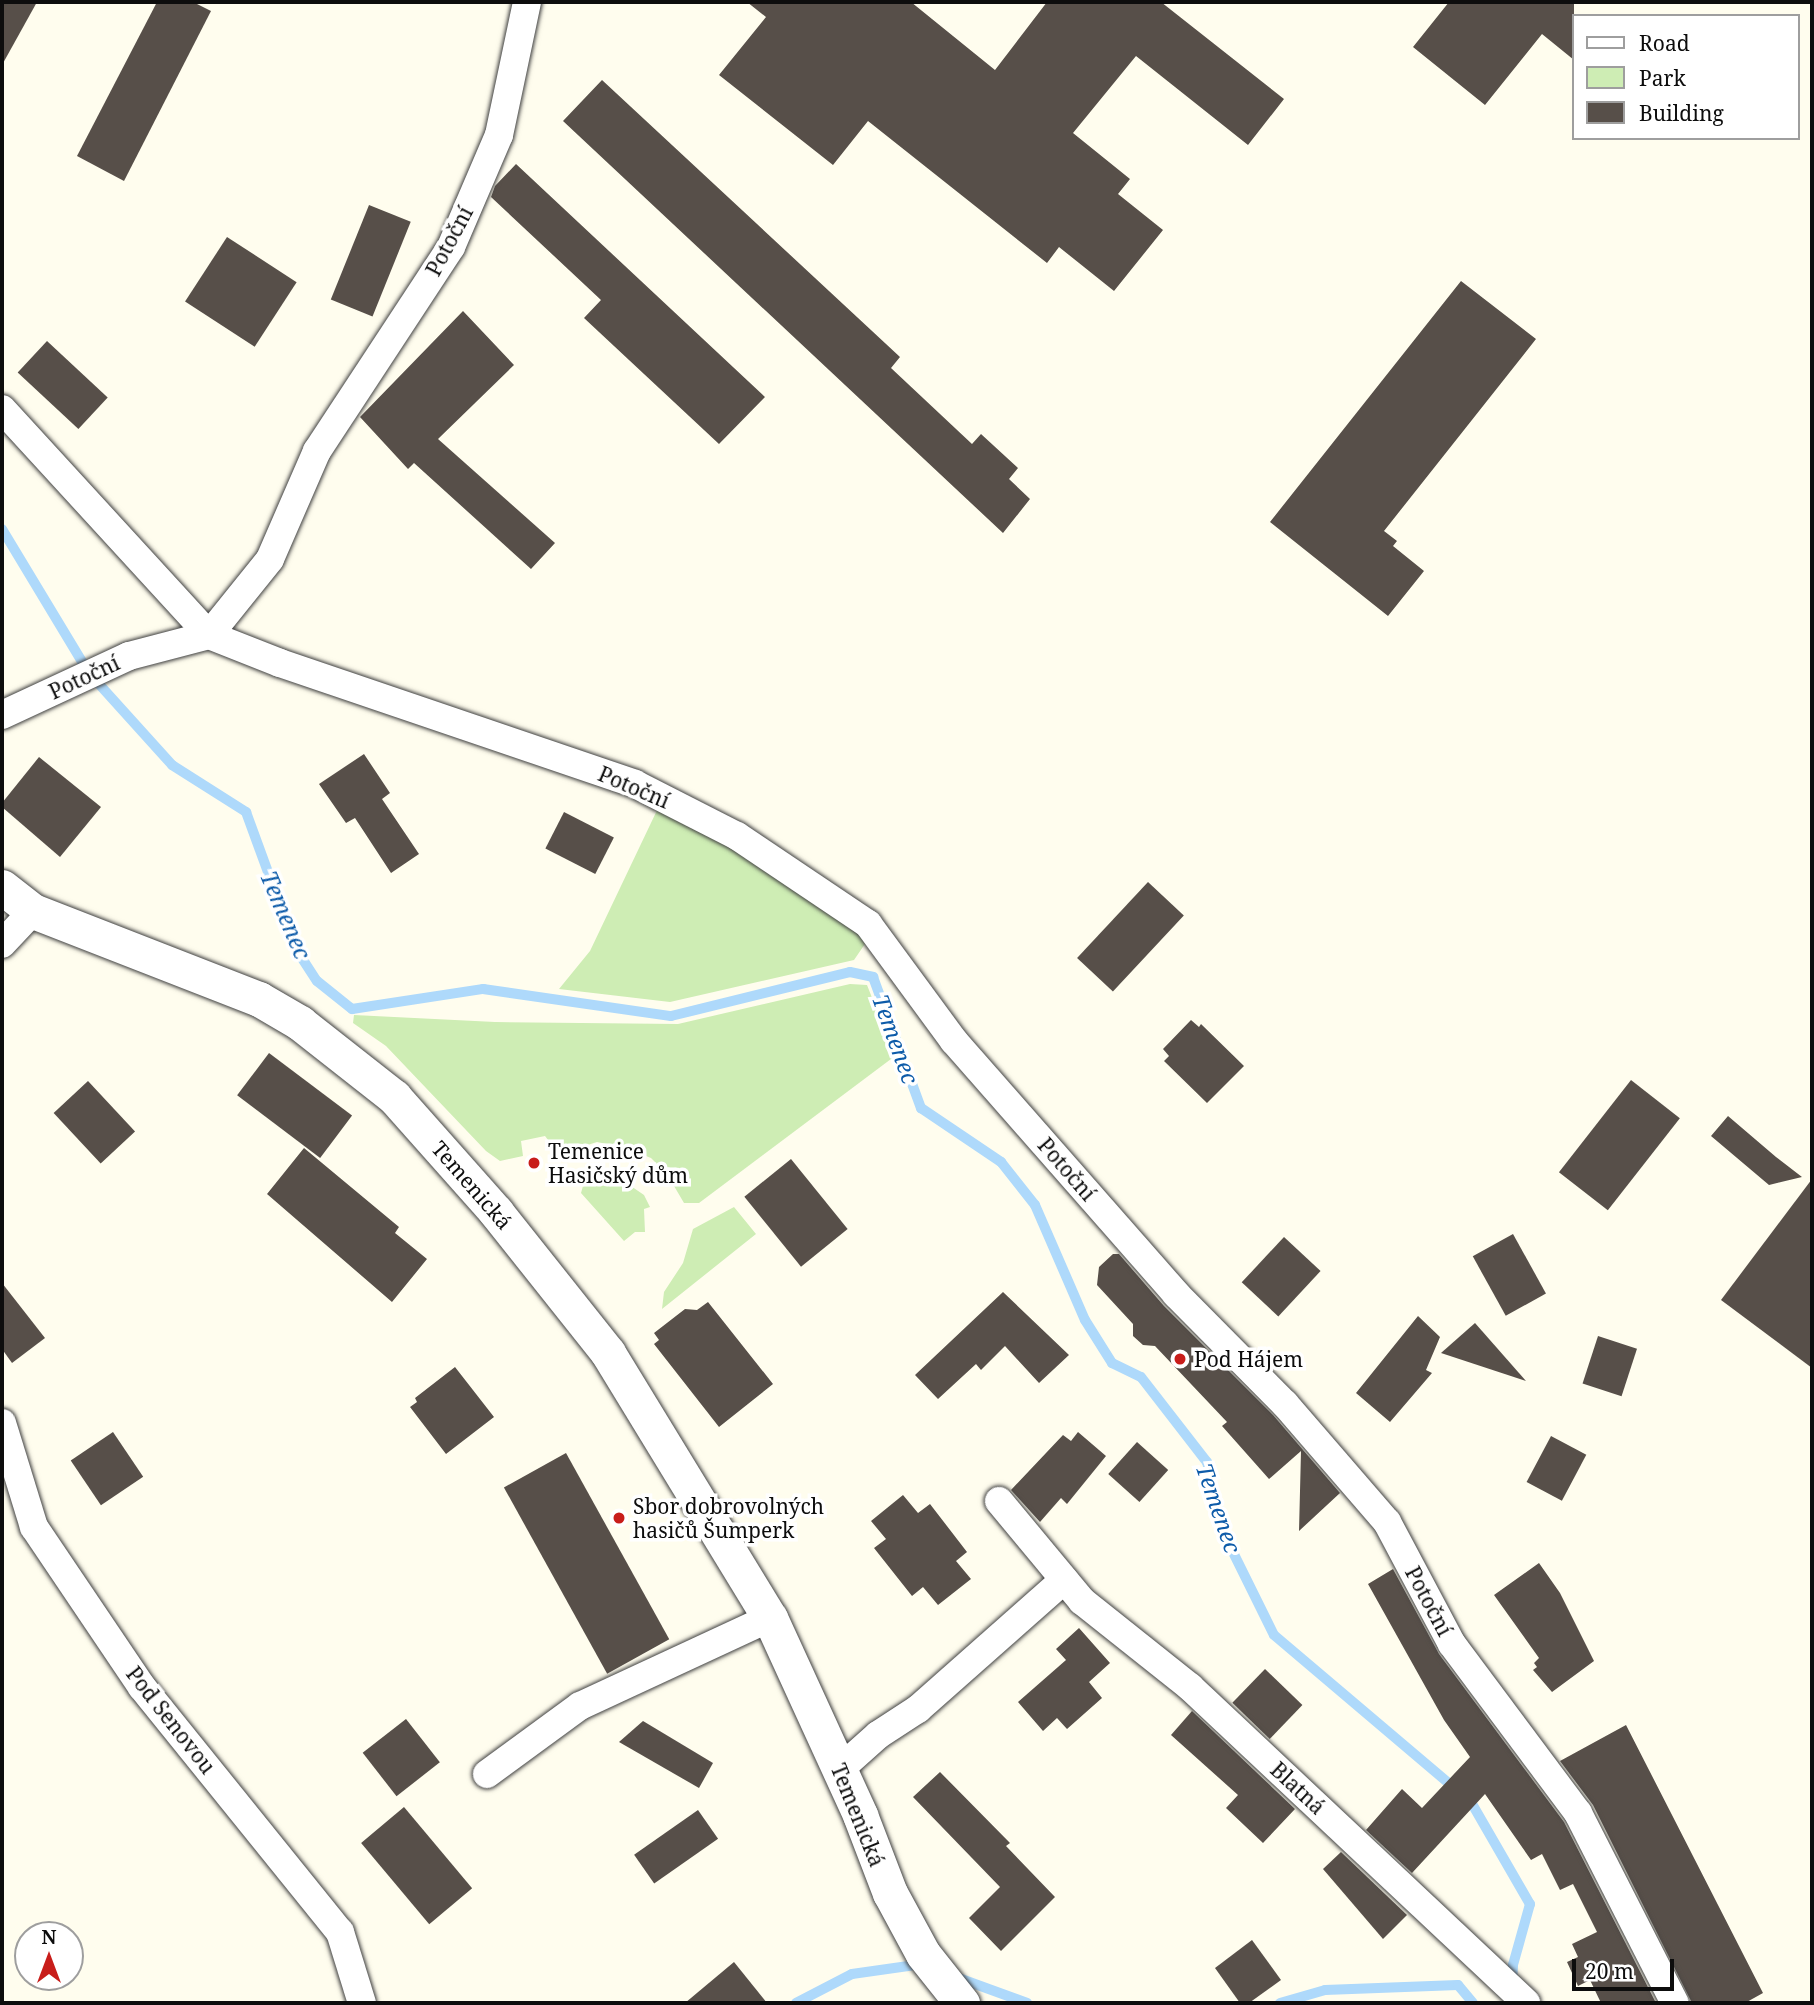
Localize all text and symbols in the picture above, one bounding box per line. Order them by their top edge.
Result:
legend [1573,14,1800,140]
text: Road [1639,29,1690,57]
text: Park [1639,64,1686,92]
text: Building [1639,99,1724,127]
street label: Potoční [420,202,478,280]
street label: Potoční [45,650,123,704]
street label: Potoční [595,761,673,813]
water label: Temenec [255,867,317,963]
water label: Temenec [867,991,925,1087]
street label: Potoční [1033,1132,1101,1206]
street label: Temenická [427,1136,517,1234]
place label: Temenice Hasičský dům [548,1138,688,1188]
marker: Temenice Hasičský dům [526,1155,542,1171]
place label: Pod Hájem [1194,1346,1303,1372]
marker: Pod Hájem [1172,1351,1188,1367]
water label: Temenec [1191,1460,1247,1556]
place label: Sbor dobrovolných hasičů Šumperk [633,1493,824,1543]
marker: Sbor dobrovolných hasičů Šumperk [611,1510,627,1526]
street label: Potoční [1400,1562,1458,1640]
street label: Pod Senovou [121,1661,221,1779]
street label: Blatná [1266,1757,1330,1819]
street label: Temenická [826,1760,890,1870]
north arrow [14,1921,84,1991]
text: N [42,1924,56,1950]
scale bar [1576,1946,1678,1990]
text: 20 m [1585,1957,1634,1985]

